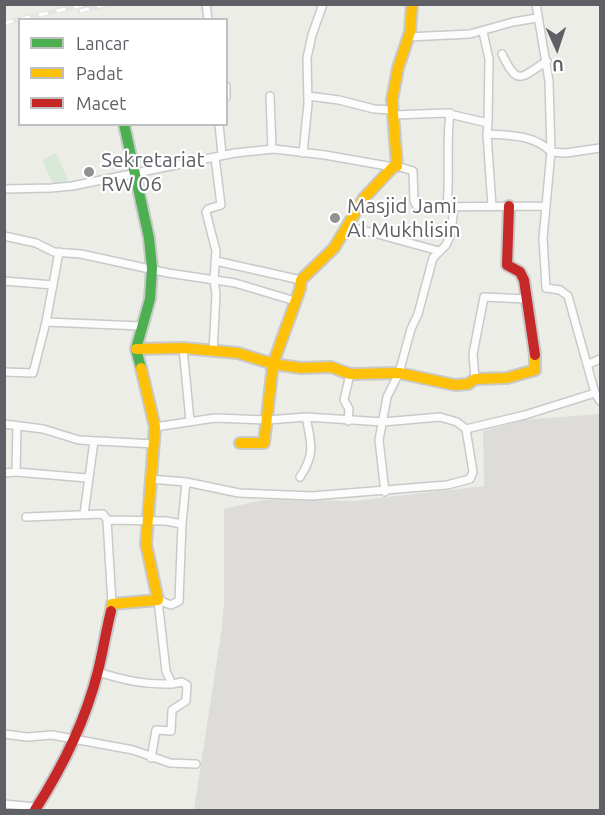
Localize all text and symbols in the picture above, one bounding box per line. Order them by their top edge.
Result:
legend [18,18,228,126]
north arrow [527,18,587,78]
text: Lancar [76,33,129,53]
text: U [552,57,564,75]
text: Padat [76,63,123,83]
text: Macet [76,93,126,113]
place label: Sekretariat RW 06 [101,147,205,197]
marker: Sekretariat RW 06 [82,165,96,179]
place label: Masjid Jami Al Mukhlisin [347,193,461,243]
marker: Masjid Jami Al Mukhlisin [328,211,342,225]

